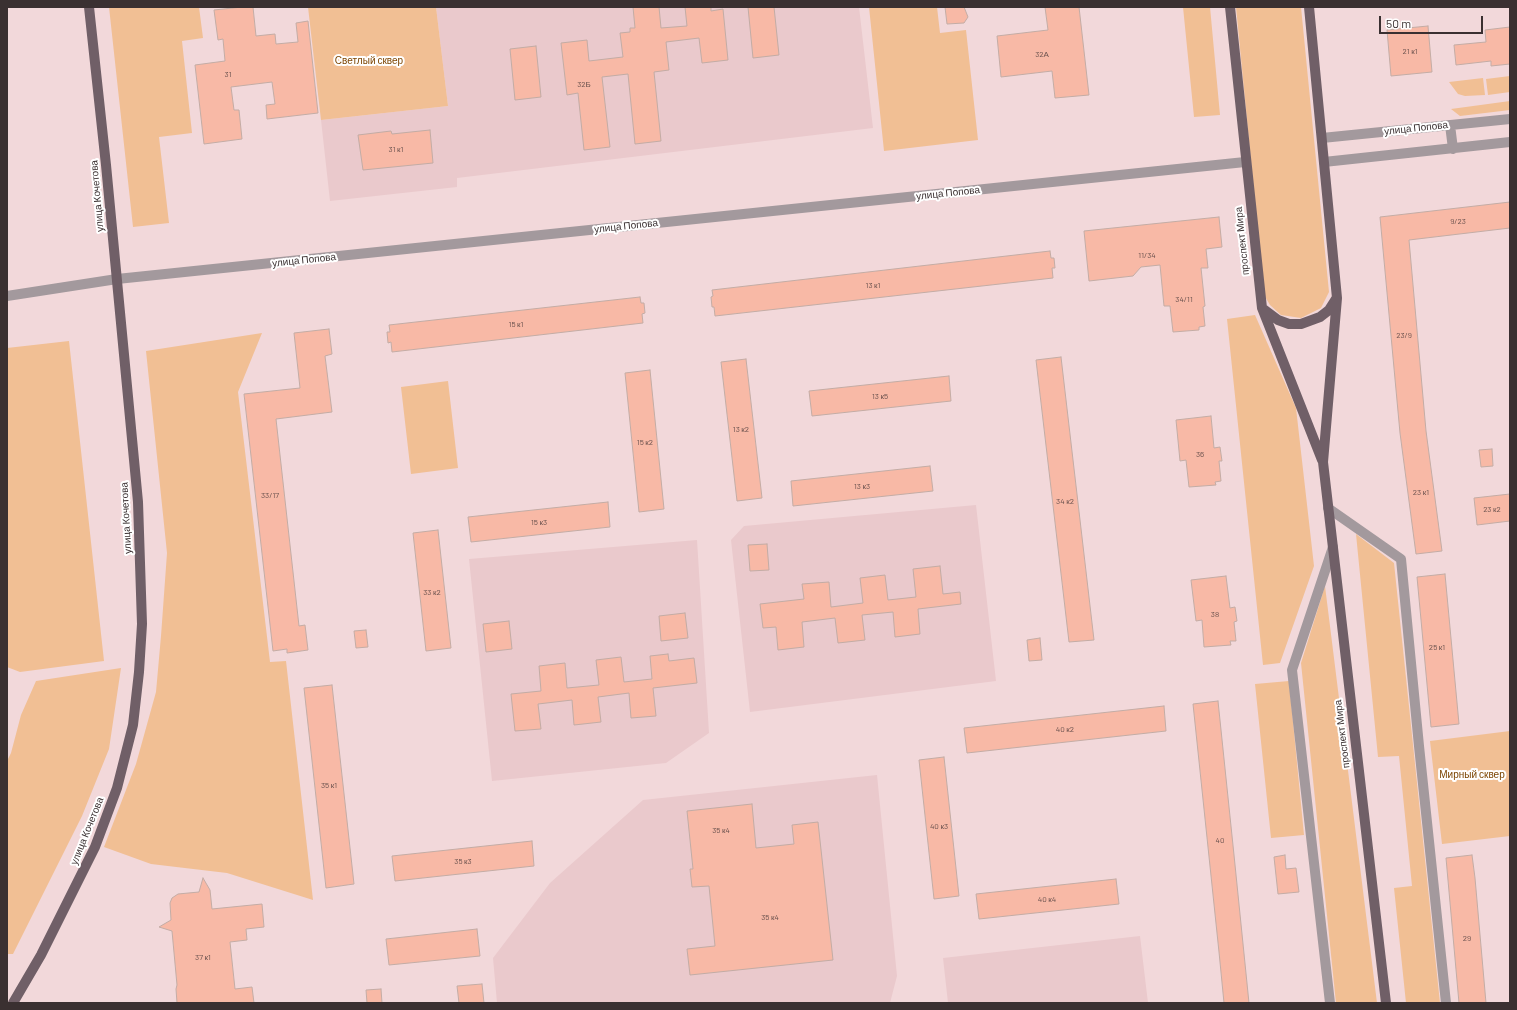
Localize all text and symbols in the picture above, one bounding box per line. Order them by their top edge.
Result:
scale bar [1381,8,1485,34]
text: 50 m [1386,16,1411,30]
house number: 21 к1 [1403,46,1417,56]
house number: 32А [1035,49,1049,59]
park label: Светлый сквер [335,55,403,67]
house number: 31 [225,69,231,79]
house number: 32Б [577,79,591,89]
street label: улица Попова [1384,119,1448,137]
house number: 31 к1 [389,144,403,154]
street label: улица Кочетова [88,160,106,232]
street label: улица Попова [916,184,980,202]
street label: проспект Мира [1232,206,1252,276]
house number: 9/23 [1450,216,1466,226]
street label: улица Попова [594,217,658,235]
house number: 11/34 [1138,250,1156,260]
street label: улица Попова [272,251,336,269]
house number: 13 к1 [866,280,880,290]
house number: 34/11 [1175,294,1193,304]
house number: 15 к1 [509,319,523,329]
house number: 23/9 [1396,330,1412,340]
house number: 13 к5 [872,391,888,401]
house number: 13 к2 [733,424,749,434]
house number: 15 к2 [637,437,653,447]
house number: 36 [1196,449,1204,459]
house number: 13 к3 [854,481,870,491]
street label: улица Кочетова [118,482,134,554]
house number: 23 к1 [1413,487,1429,497]
house number: 33/17 [261,490,279,500]
house number: 34 к2 [1056,496,1074,506]
house number: 23 к2 [1483,504,1501,514]
house number: 15 к3 [531,517,547,527]
house number: 33 к2 [423,587,441,597]
house number: 38 [1211,609,1219,619]
house number: 25 к1 [1429,642,1445,652]
street label: проспект Мира [1332,699,1352,769]
house number: 40 к2 [1056,724,1074,734]
park label: Мирный сквер [1439,769,1505,781]
house number: 35 к1 [321,780,337,790]
street label: улица Кочетова [68,795,106,867]
house number: 40 к3 [930,821,948,831]
house number: 35 к4 [712,825,730,835]
house number: 40 [1216,835,1224,845]
house number: 35 к3 [454,856,472,866]
house number: 40 к4 [1038,894,1056,904]
house number: 35 к4 [761,912,779,922]
house number: 29 [1463,933,1471,943]
house number: 37 к1 [195,952,211,962]

